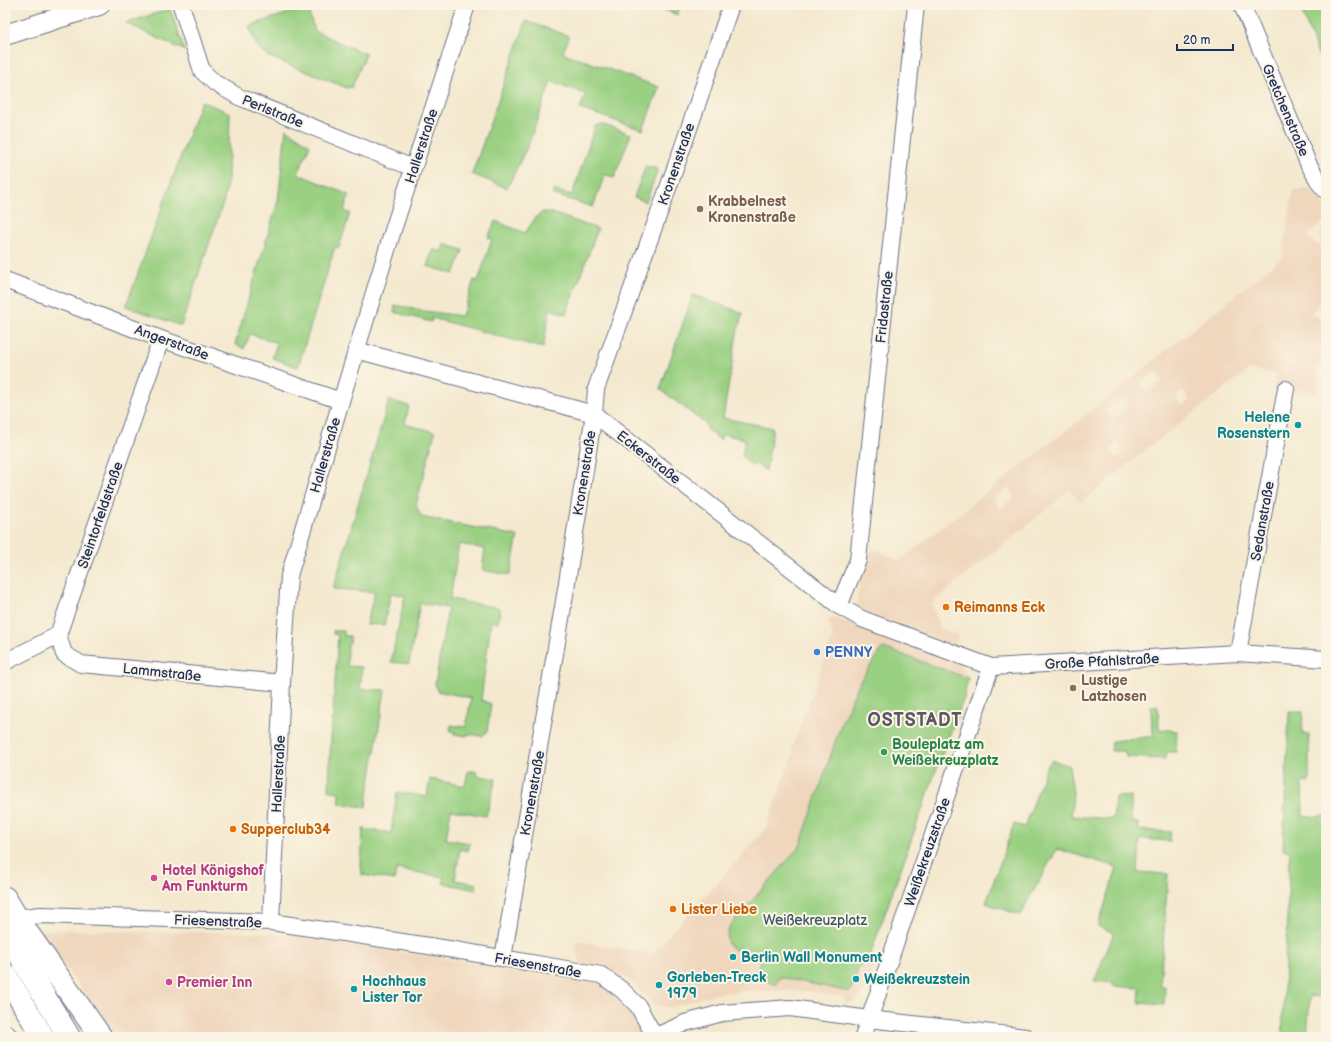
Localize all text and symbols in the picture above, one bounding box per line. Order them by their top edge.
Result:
scale bar [1177,26,1233,52]
text: 20 m [1183,33,1210,48]
street label: Gretchenstraße [1258,61,1313,159]
street label: Perlstraße [240,91,306,131]
street label: Hallerstraße [401,107,442,186]
street label: Kronenstraße [654,121,698,208]
place label: Krabbelnest Kronenstraße [708,193,796,226]
marker: Krabbelnest Kronenstraße [695,204,705,214]
street label: Fridastraße [872,270,897,344]
street label: Angerstraße [132,321,211,364]
place label: Helene Rosenstern [1217,409,1290,442]
street label: Hallerstraße [307,415,344,495]
marker: Helene Rosenstern [1293,420,1303,430]
street label: Eckerstraße [613,427,684,488]
street label: Kronenstraße [569,429,600,517]
street label: Steintorfeldstraße [74,459,127,571]
street label: Sedanstraße [1247,480,1278,562]
place label: Reimanns Eck [954,599,1046,616]
marker: Reimanns Eck [941,602,951,612]
place label: PENNY [825,644,873,661]
marker: PENNY [812,647,822,657]
street label: Große Pfahlstraße [1044,650,1160,673]
street label: Lammstraße [122,660,202,685]
place label: Lustige Latzhosen [1081,672,1147,705]
marker: Lustige Latzhosen [1068,683,1078,693]
district label: OSTSTADT [868,710,962,731]
street label: Hallerstraße [268,735,289,813]
place label: Bouleplatz am Weißekreuzplatz [892,736,999,769]
marker: Bouleplatz am Weißekreuzplatz [879,747,889,757]
street label: Kronenstraße [517,749,548,837]
street label: Weißekreuzstraße [901,795,954,909]
place label: Supperclub34 [241,821,331,838]
marker: Supperclub34 [228,824,238,834]
place label: Hotel Königshof Am Funkturm [161,862,265,895]
marker: Hotel Königshof Am Funkturm [149,873,159,883]
place label: Lister Liebe [681,901,757,918]
marker: Lister Liebe [668,904,678,914]
street label: Friesenstraße [174,911,262,932]
park label: Weißekreuzplatz [763,912,867,929]
street label: Friesenstraße [493,949,583,982]
place label: Berlin Wall Monument [741,949,883,966]
marker: Berlin Wall Monument [728,952,738,962]
place label: Gorleben-Treck 1979 [667,969,767,1002]
place label: Weißekreuzstein [864,971,970,988]
place label: Hochhaus Lister Tor [362,973,426,1006]
place label: Premier Inn [177,974,252,991]
marker: Weißekreuzstein [851,974,861,984]
marker: Premier Inn [164,977,174,987]
marker: Gorleben-Treck 1979 [654,980,664,990]
marker: Hochhaus Lister Tor [349,984,359,994]

